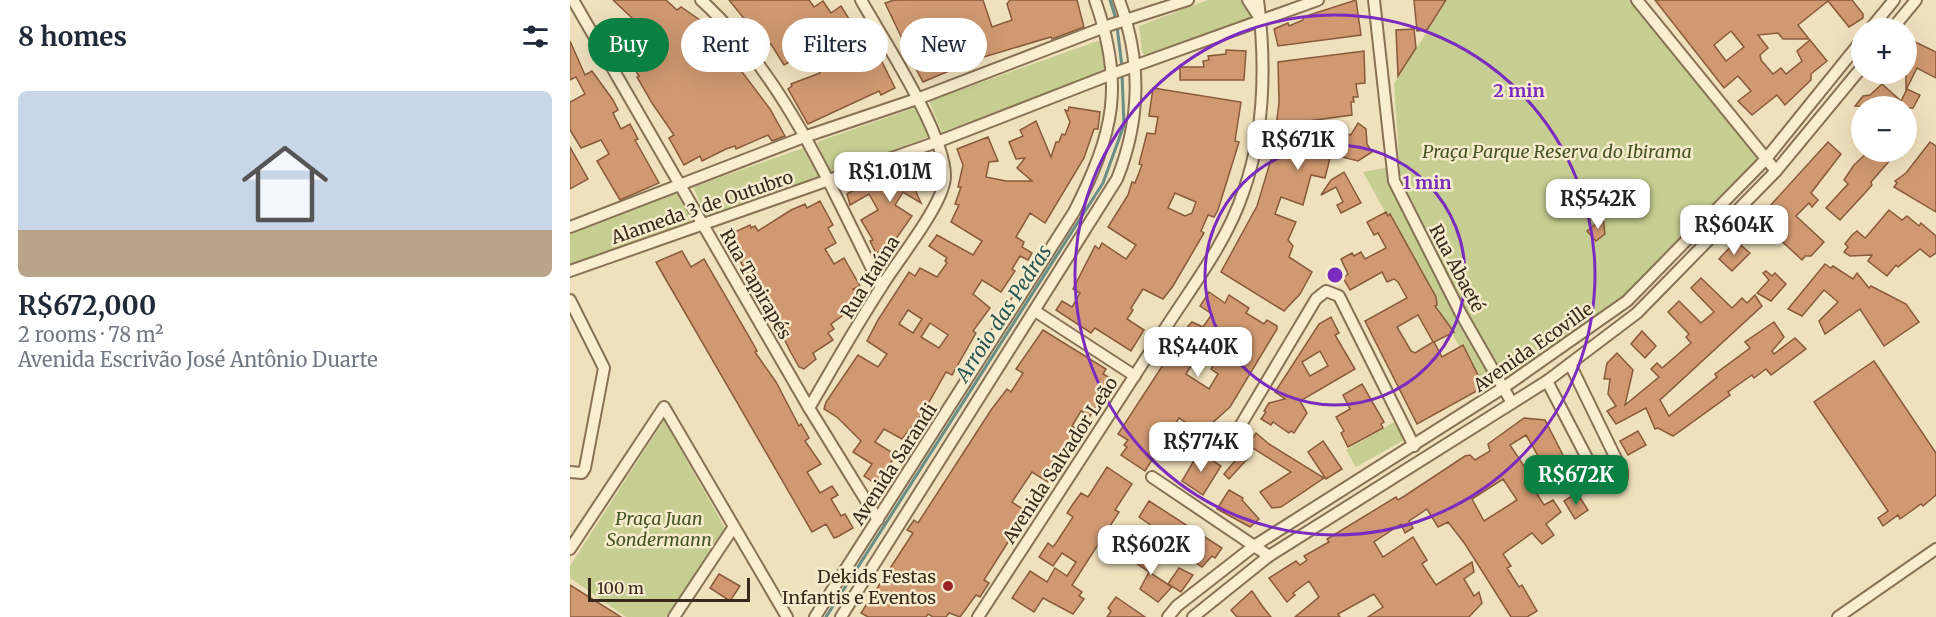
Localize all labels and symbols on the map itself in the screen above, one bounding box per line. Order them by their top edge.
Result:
text: 2 min [1493,79,1545,102]
pin: R$671K [1249,120,1347,171]
park label: Praça Parque Reserva do Ibirama [1422,140,1692,163]
pin: R$1.01M [835,152,945,203]
street label: Alameda 3 de Outubro [607,165,796,249]
text: 1 min [1402,171,1452,194]
pin: R$542K [1549,179,1647,230]
pin: R$604K [1685,205,1783,256]
street label: Rua Abaeté [1424,220,1490,316]
street label: Rua Tapirapés [715,225,797,343]
street label: Rua Itaúna [836,231,905,323]
water label: Arroio das Pedras [948,240,1057,388]
centre of rings [1325,265,1345,285]
street label: Avenida Ecoville [1468,297,1597,397]
pin: R$440K [1149,327,1247,378]
street label: Avenida Salvador Leão [997,372,1123,549]
street label: Avenida Sarandi [846,399,942,530]
pin: R$774K [1152,422,1250,473]
pin: R$672K [1527,455,1625,506]
park label: Praça Juan Sondermann [606,507,712,551]
pin: R$602K [1102,525,1200,576]
place label: Dekids Festas Infantis e Eventos [782,565,936,609]
scale bar [588,575,750,602]
marker: Dekids Festas Infantis e Eventos [941,579,955,593]

